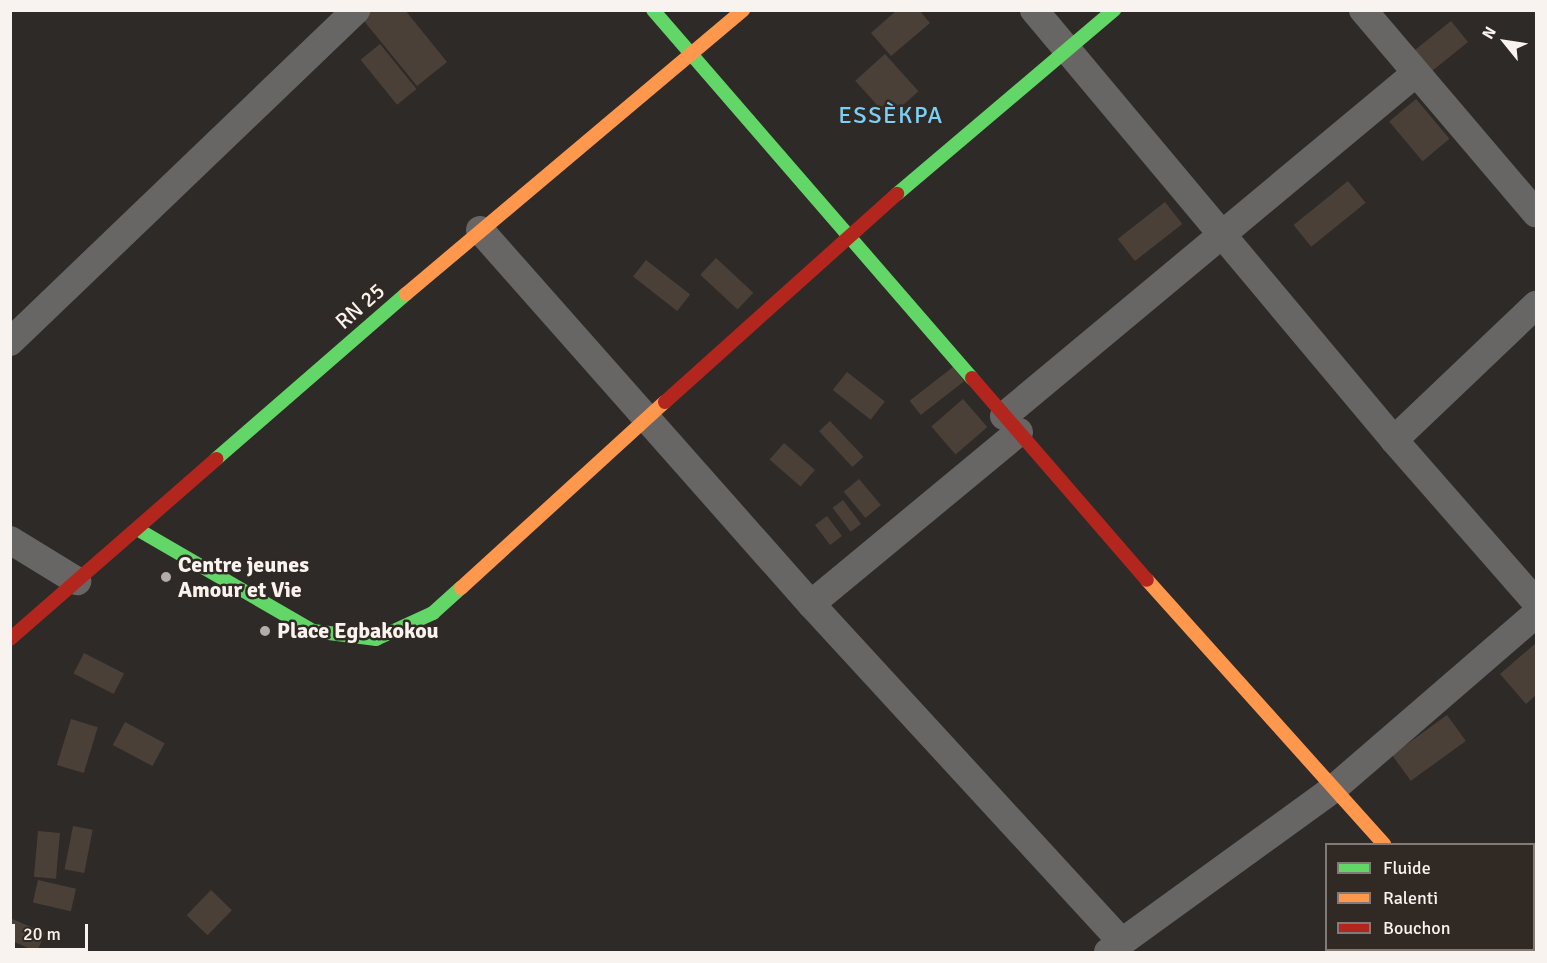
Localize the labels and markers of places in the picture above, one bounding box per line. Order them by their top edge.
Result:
place label: Centre jeunes Amour et Vie [178,551,309,602]
marker: Centre jeunes Amour et Vie [159,570,173,584]
place label: Place Egbakokou [277,618,439,644]
marker: Place Egbakokou [258,624,272,638]

